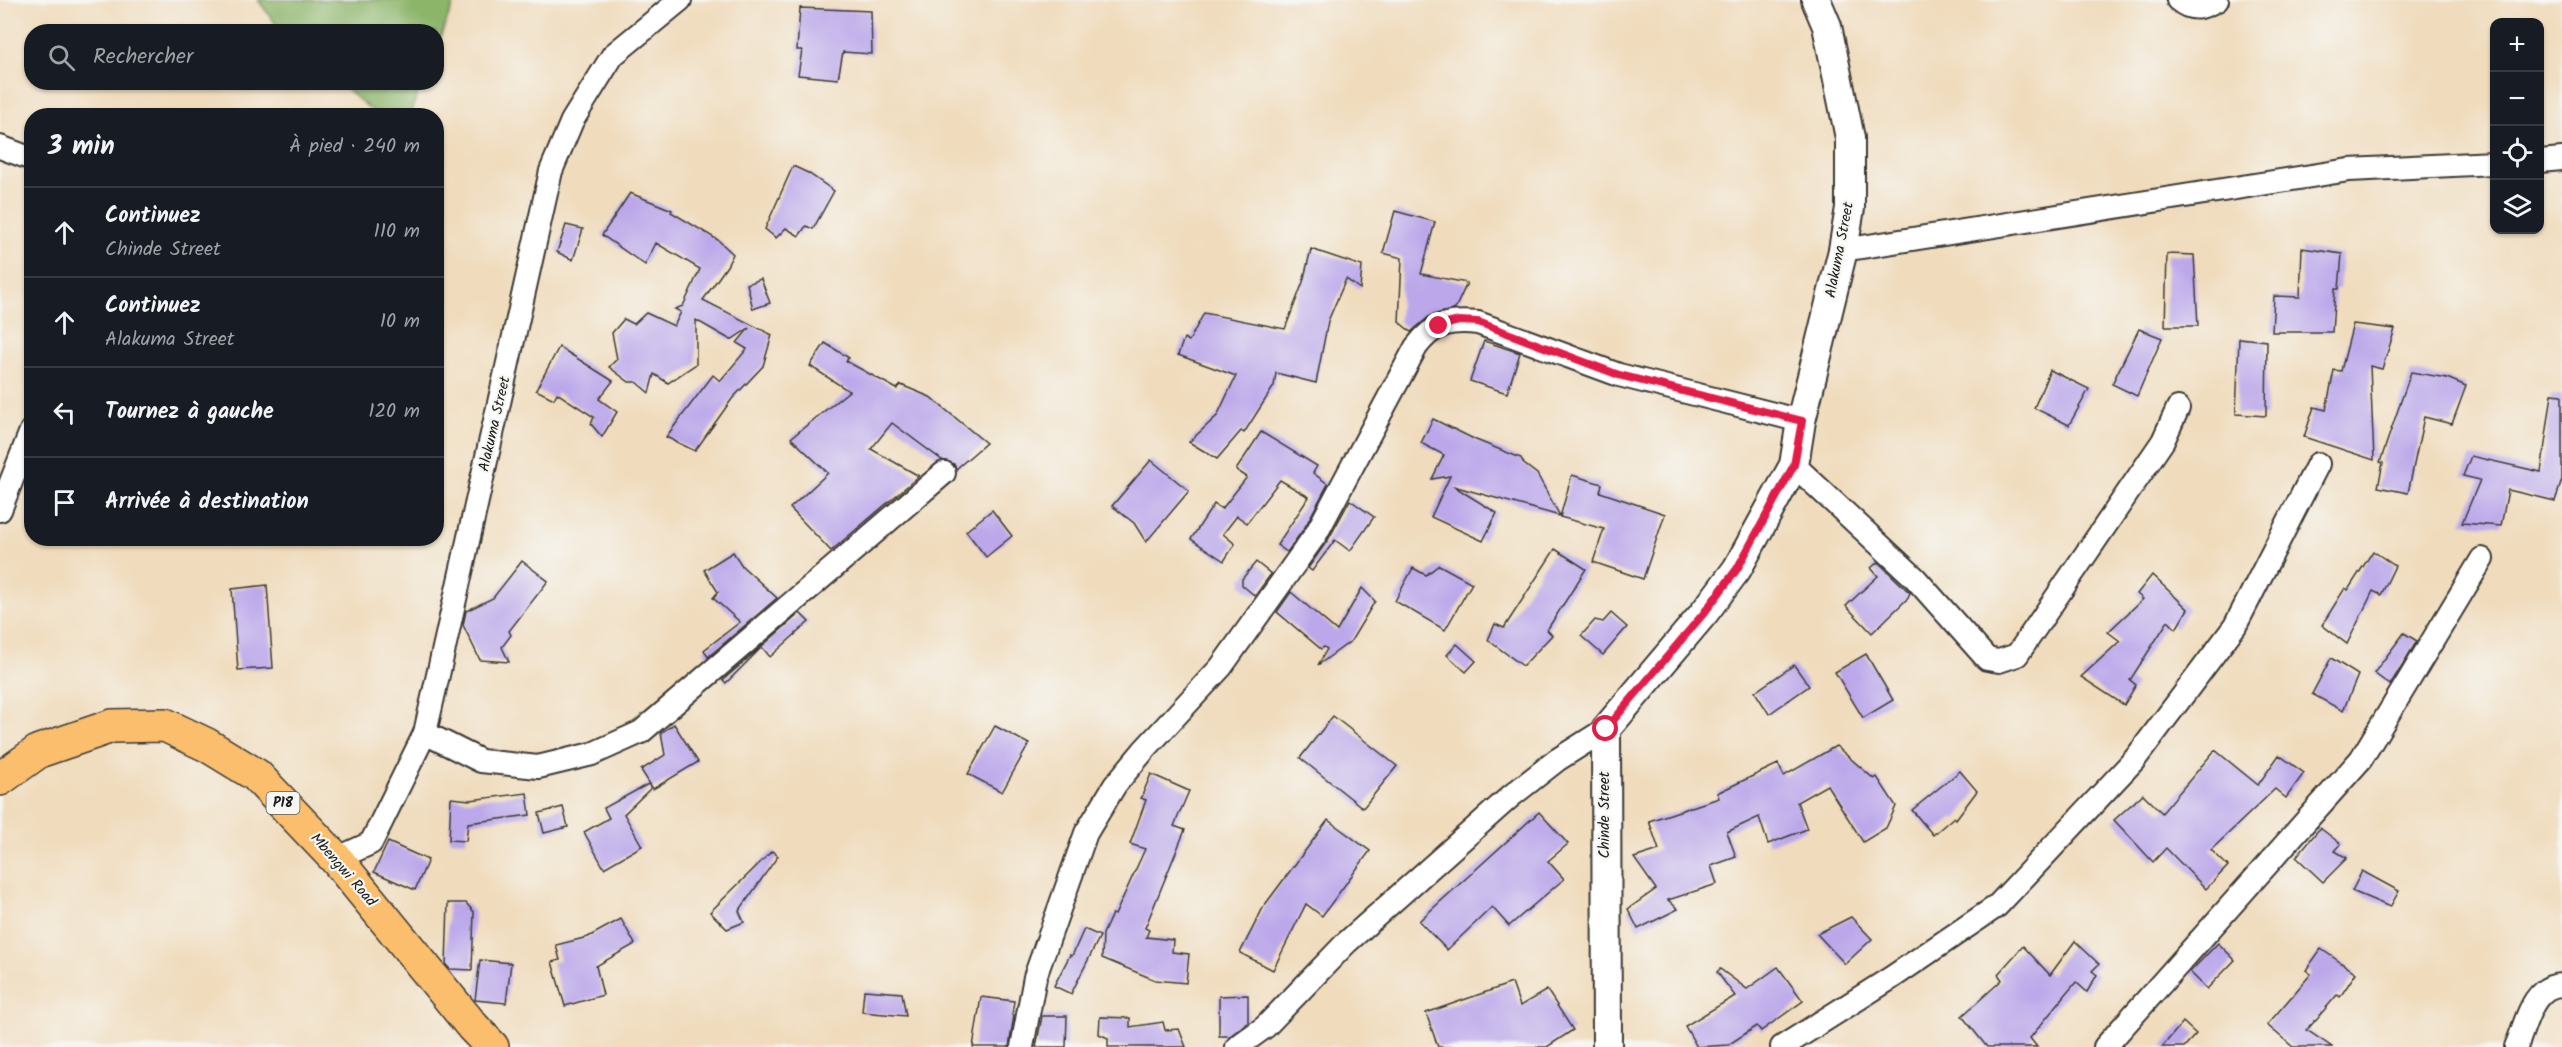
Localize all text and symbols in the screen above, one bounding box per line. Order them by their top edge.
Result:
map controls [2490,18,2544,234]
button: + [2490,18,2544,72]
search box [24,24,444,90]
text: Rechercher [93,40,193,75]
icon: search [45,41,78,74]
button: − [2490,72,2544,126]
text: 3 min [48,126,115,168]
button: locate [2490,126,2544,180]
text: À pied · 240 m [289,131,420,163]
button: layers [2490,180,2544,234]
text: Continuez [105,199,201,234]
street label: Alakuma Street [1819,200,1861,300]
icon: ahead [48,216,81,249]
text: 110 m [374,216,420,248]
text: Chinde Street [105,234,221,266]
text: Continuez [105,289,201,324]
icon: ahead [48,306,81,339]
text: 10 m [380,306,420,338]
route end [1425,312,1451,338]
text: Alakuma Street [105,324,234,356]
street label: Alakuma Street [472,374,518,474]
text: Tournez à gauche [105,395,274,430]
icon: left [48,396,81,429]
text: 120 m [368,396,420,428]
text: Arrivée à destination [105,485,309,520]
icon: arrive [48,486,81,519]
route start [1592,715,1618,741]
street label: Chinde Street [1593,771,1617,858]
road number: P18 [266,792,300,814]
street label: Mbengwi Road [304,828,382,913]

